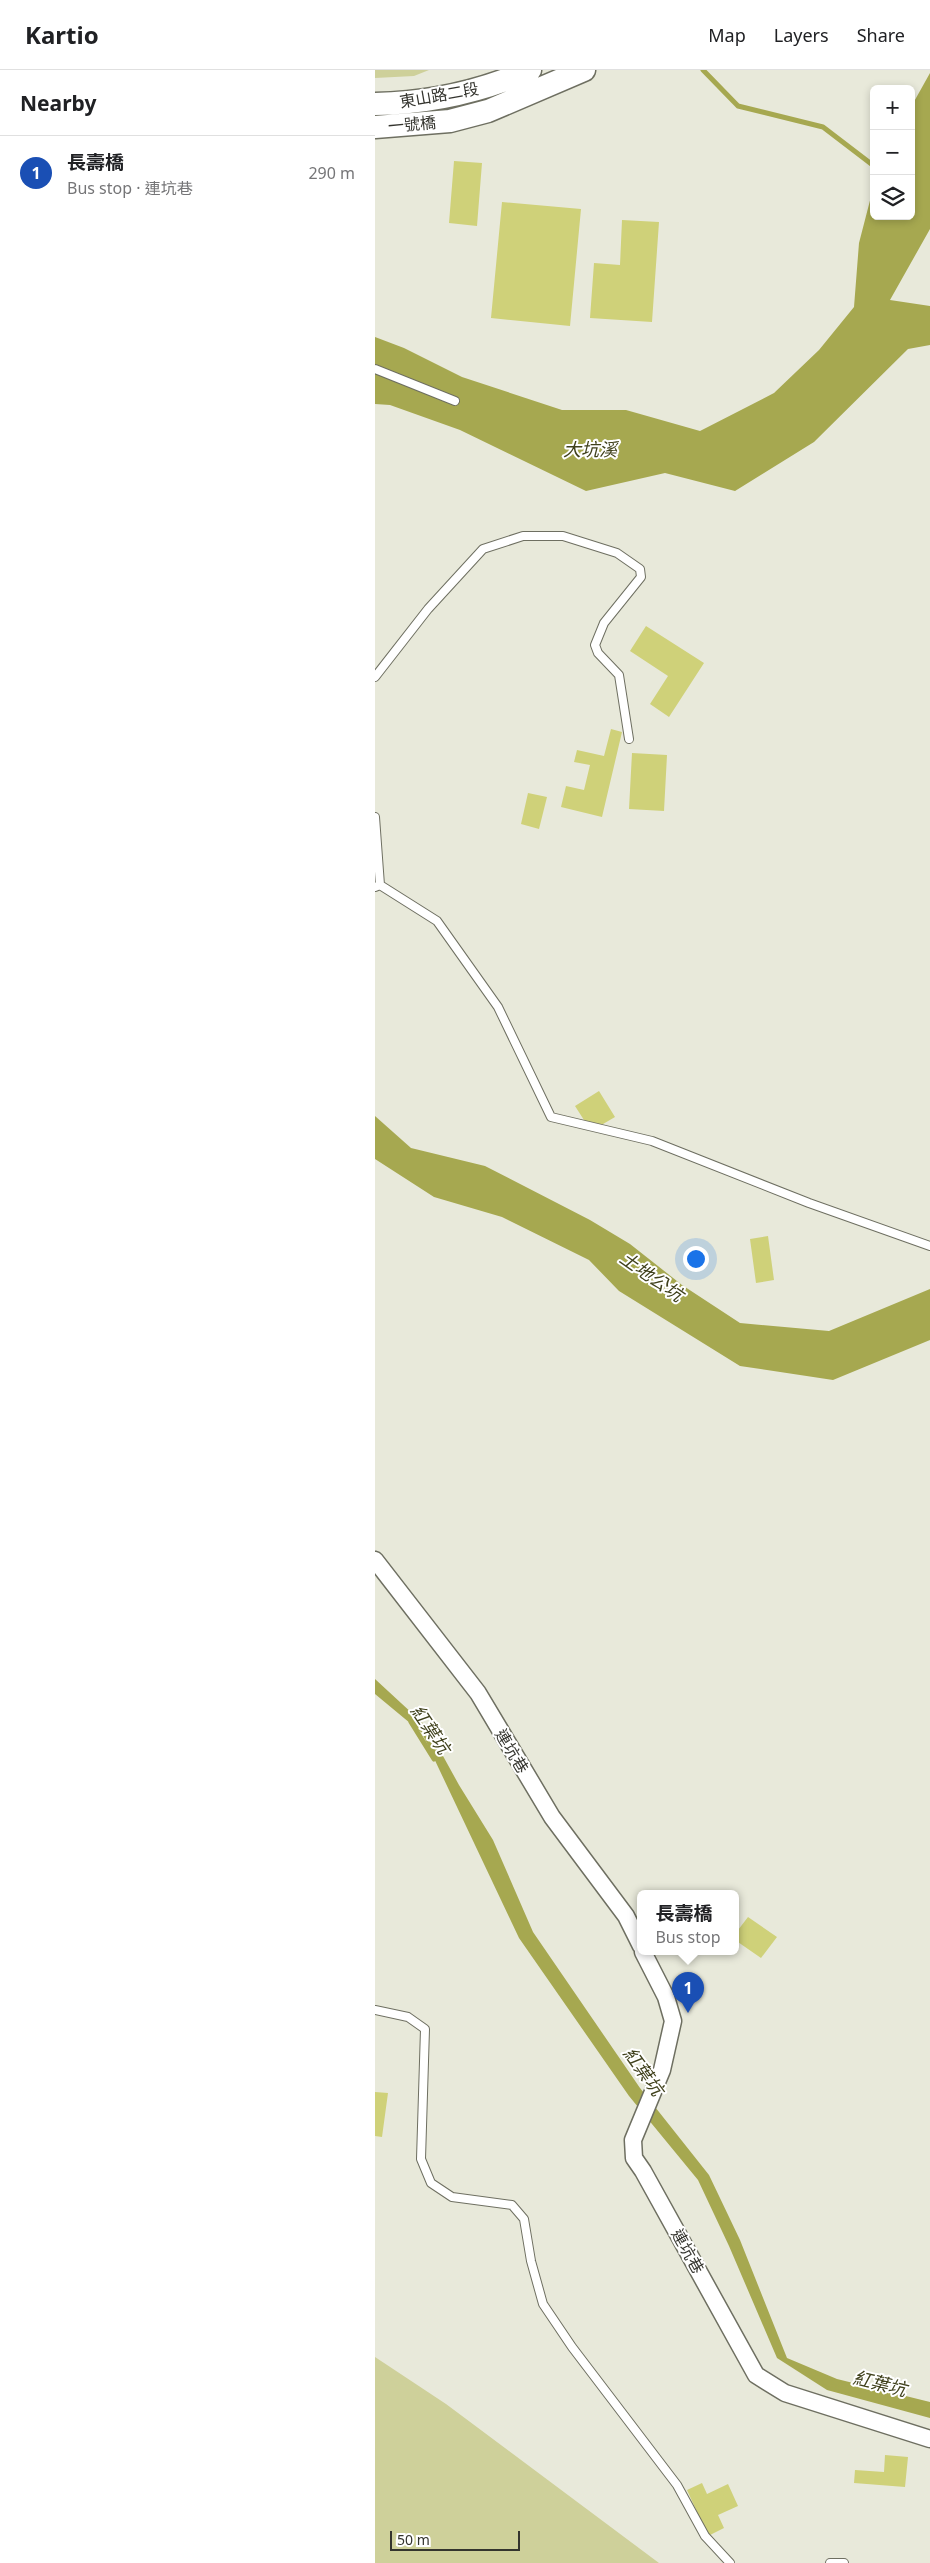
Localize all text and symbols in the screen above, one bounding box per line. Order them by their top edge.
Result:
text: Kartio [25,18,99,51]
text: Map [708,23,746,47]
text: Layers [774,23,829,47]
text: Share [857,23,905,47]
street label: 東山路二段 [398,77,480,113]
map controls [870,85,915,220]
button: + [870,85,915,130]
text: Nearby [20,89,96,117]
street label: 一號橋 [387,111,437,137]
button: − [870,130,915,175]
text: 長壽橋 [67,149,124,175]
text: 1 [31,162,41,184]
text: 290 m [308,162,355,184]
button: layers [870,175,915,220]
text: Bus stop · 連坑巷 [67,177,193,199]
water label: 大坑溪 [563,437,620,461]
water label: 土地公坑 [616,1246,691,1308]
your location [683,1246,709,1272]
water label: 紅葉坑 [406,1700,458,1761]
street label: 連坑巷 [490,1725,534,1777]
popup [637,1890,739,1955]
text: 長壽橋 [655,1900,712,1926]
text: Bus stop [655,1926,721,1948]
pin: 1 [672,1972,704,2013]
water label: 紅葉坑 [618,2042,671,2102]
street label: 連坑巷 [667,2225,709,2277]
water label: 紅葉坑 [851,2365,912,2402]
scale bar [390,2528,520,2551]
text: 50 m [397,2530,430,2549]

